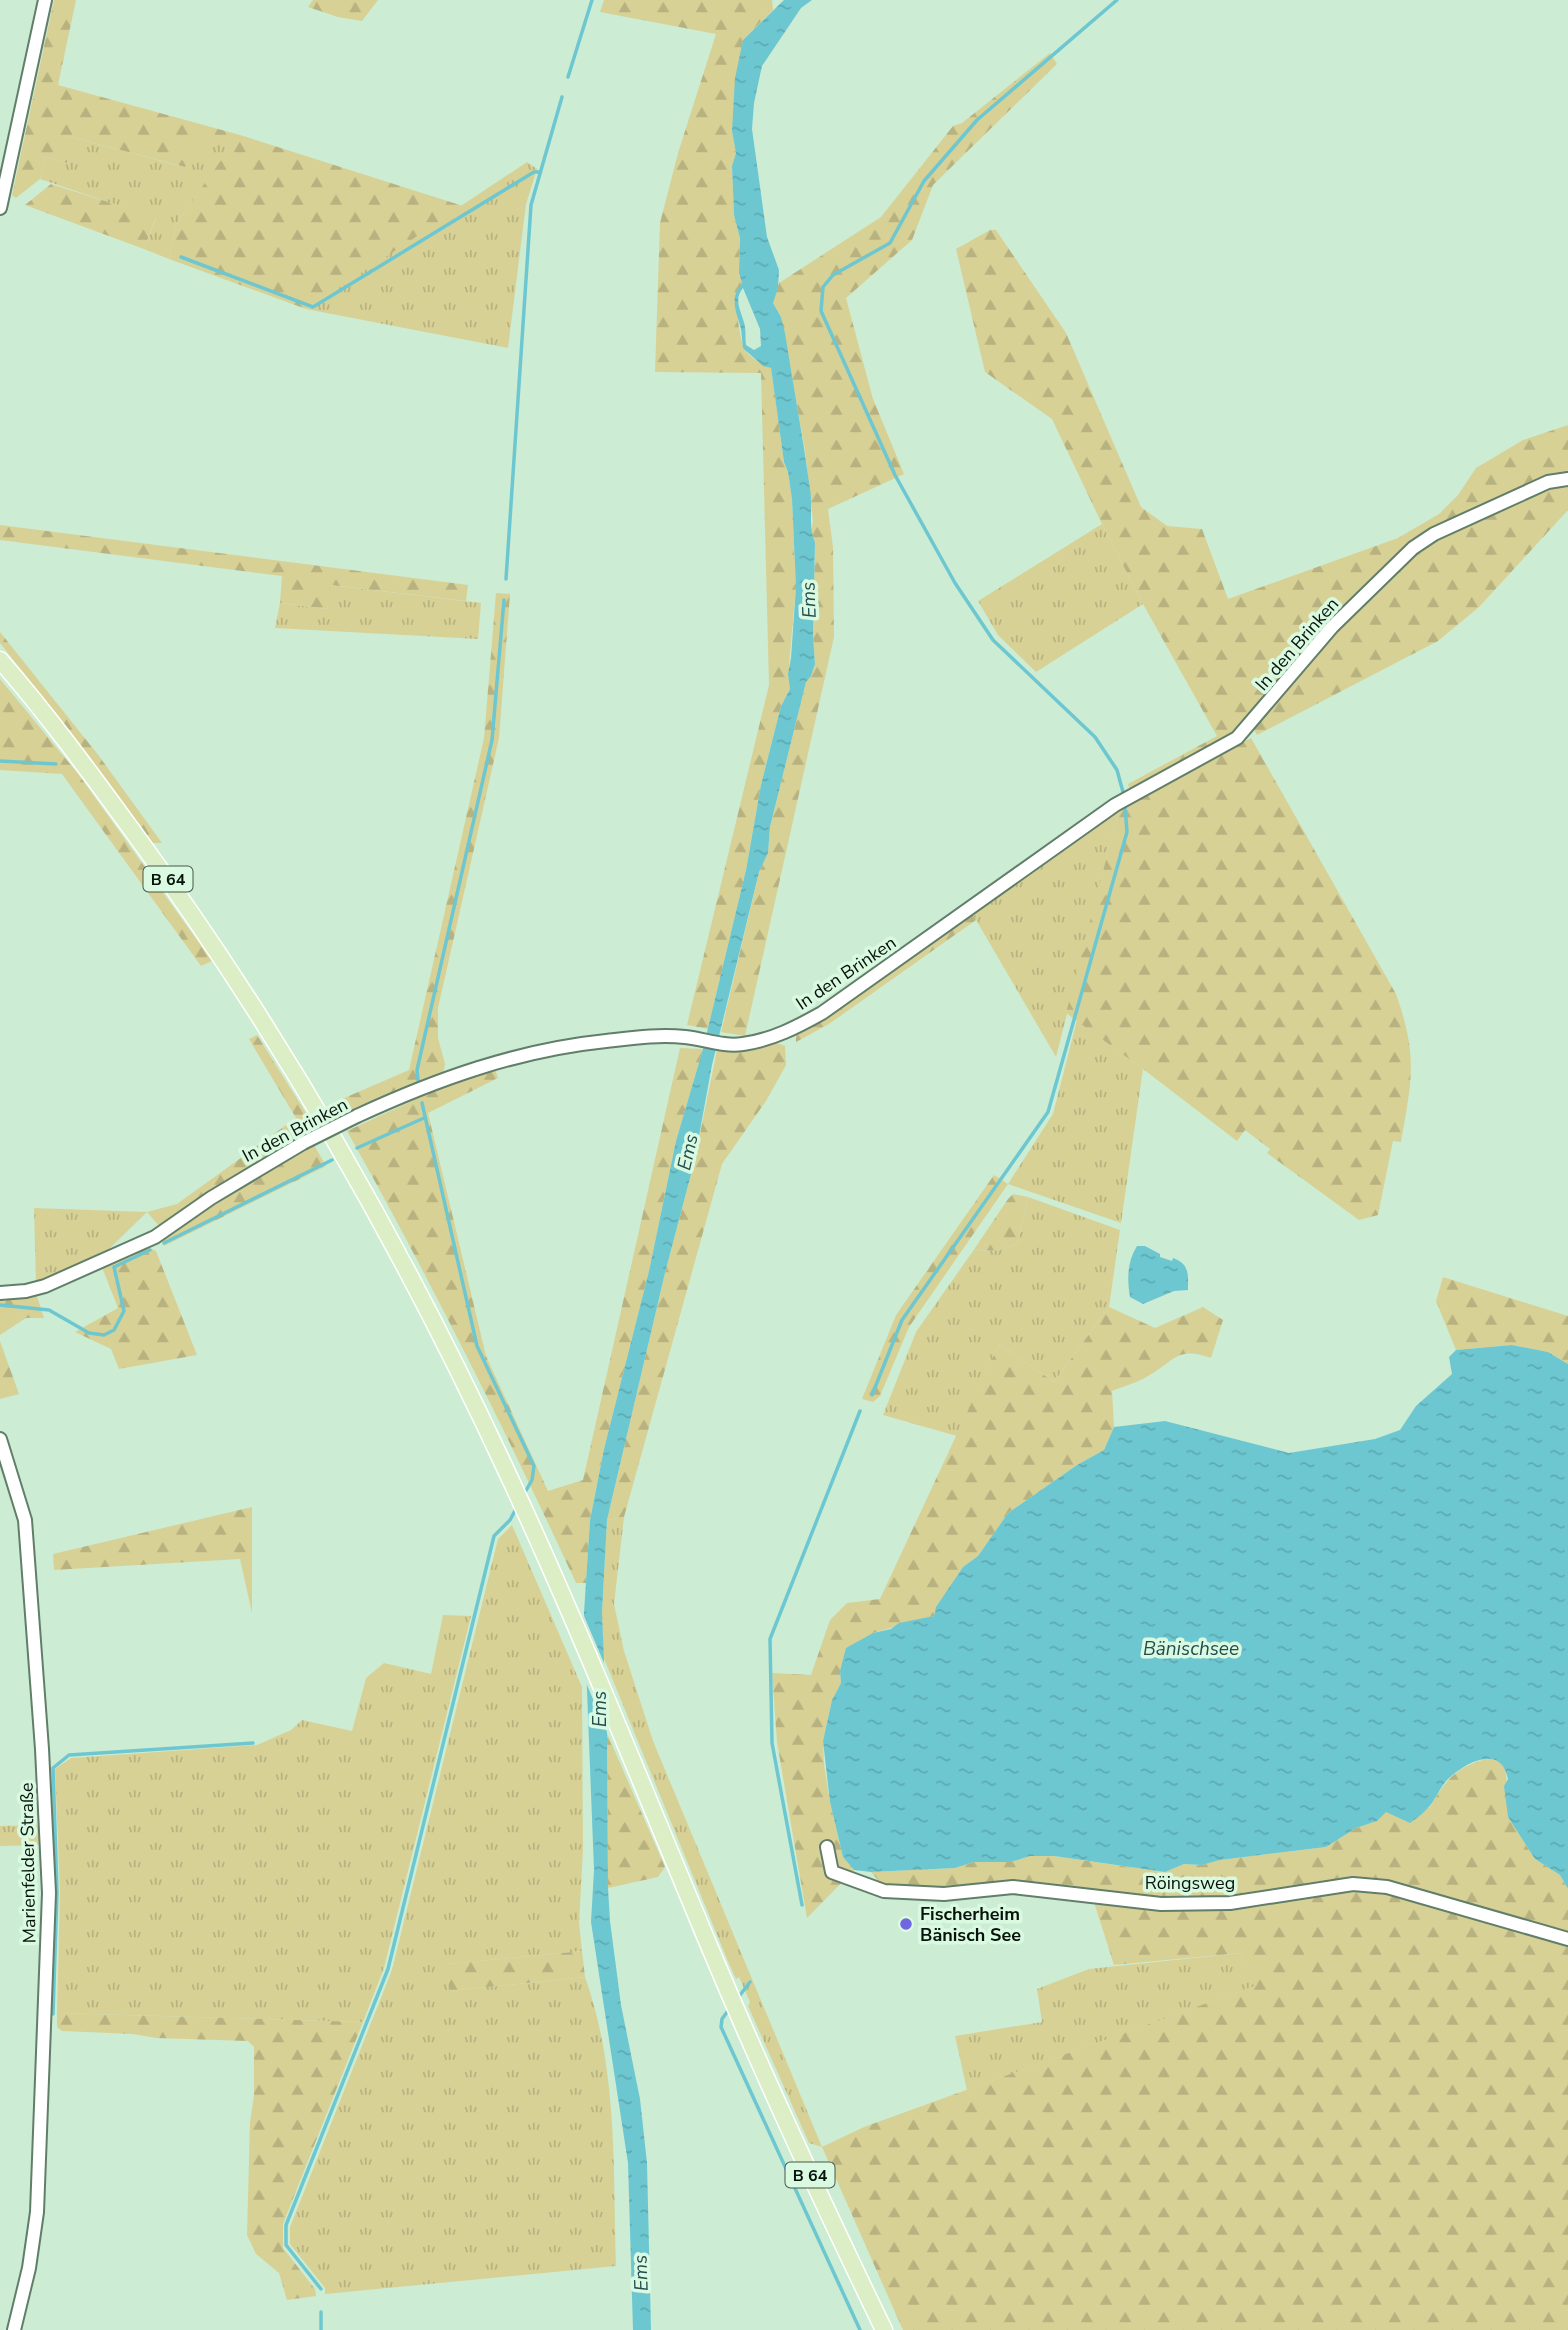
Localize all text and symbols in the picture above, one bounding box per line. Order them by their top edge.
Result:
water label: Ems [795,581,823,619]
street label: In den Brinken [1250,592,1344,696]
road number: B 64 [144,866,192,892]
street label: In den Brinken [791,931,901,1015]
street label: In den Brinken [238,1092,352,1168]
water label: Ems [671,1132,705,1173]
water label: Bänischsee [1143,1636,1239,1662]
water label: Ems [587,1691,613,1727]
street label: Marienfelder Straße [15,1782,41,1944]
street label: Röingsweg [1145,1871,1235,1895]
place label: Fischerheim Bänisch See [920,1902,1021,1947]
marker: Fischerheim Bänisch See [898,1916,914,1932]
road number: B 64 [786,2162,834,2188]
water label: Ems [627,2254,655,2292]

